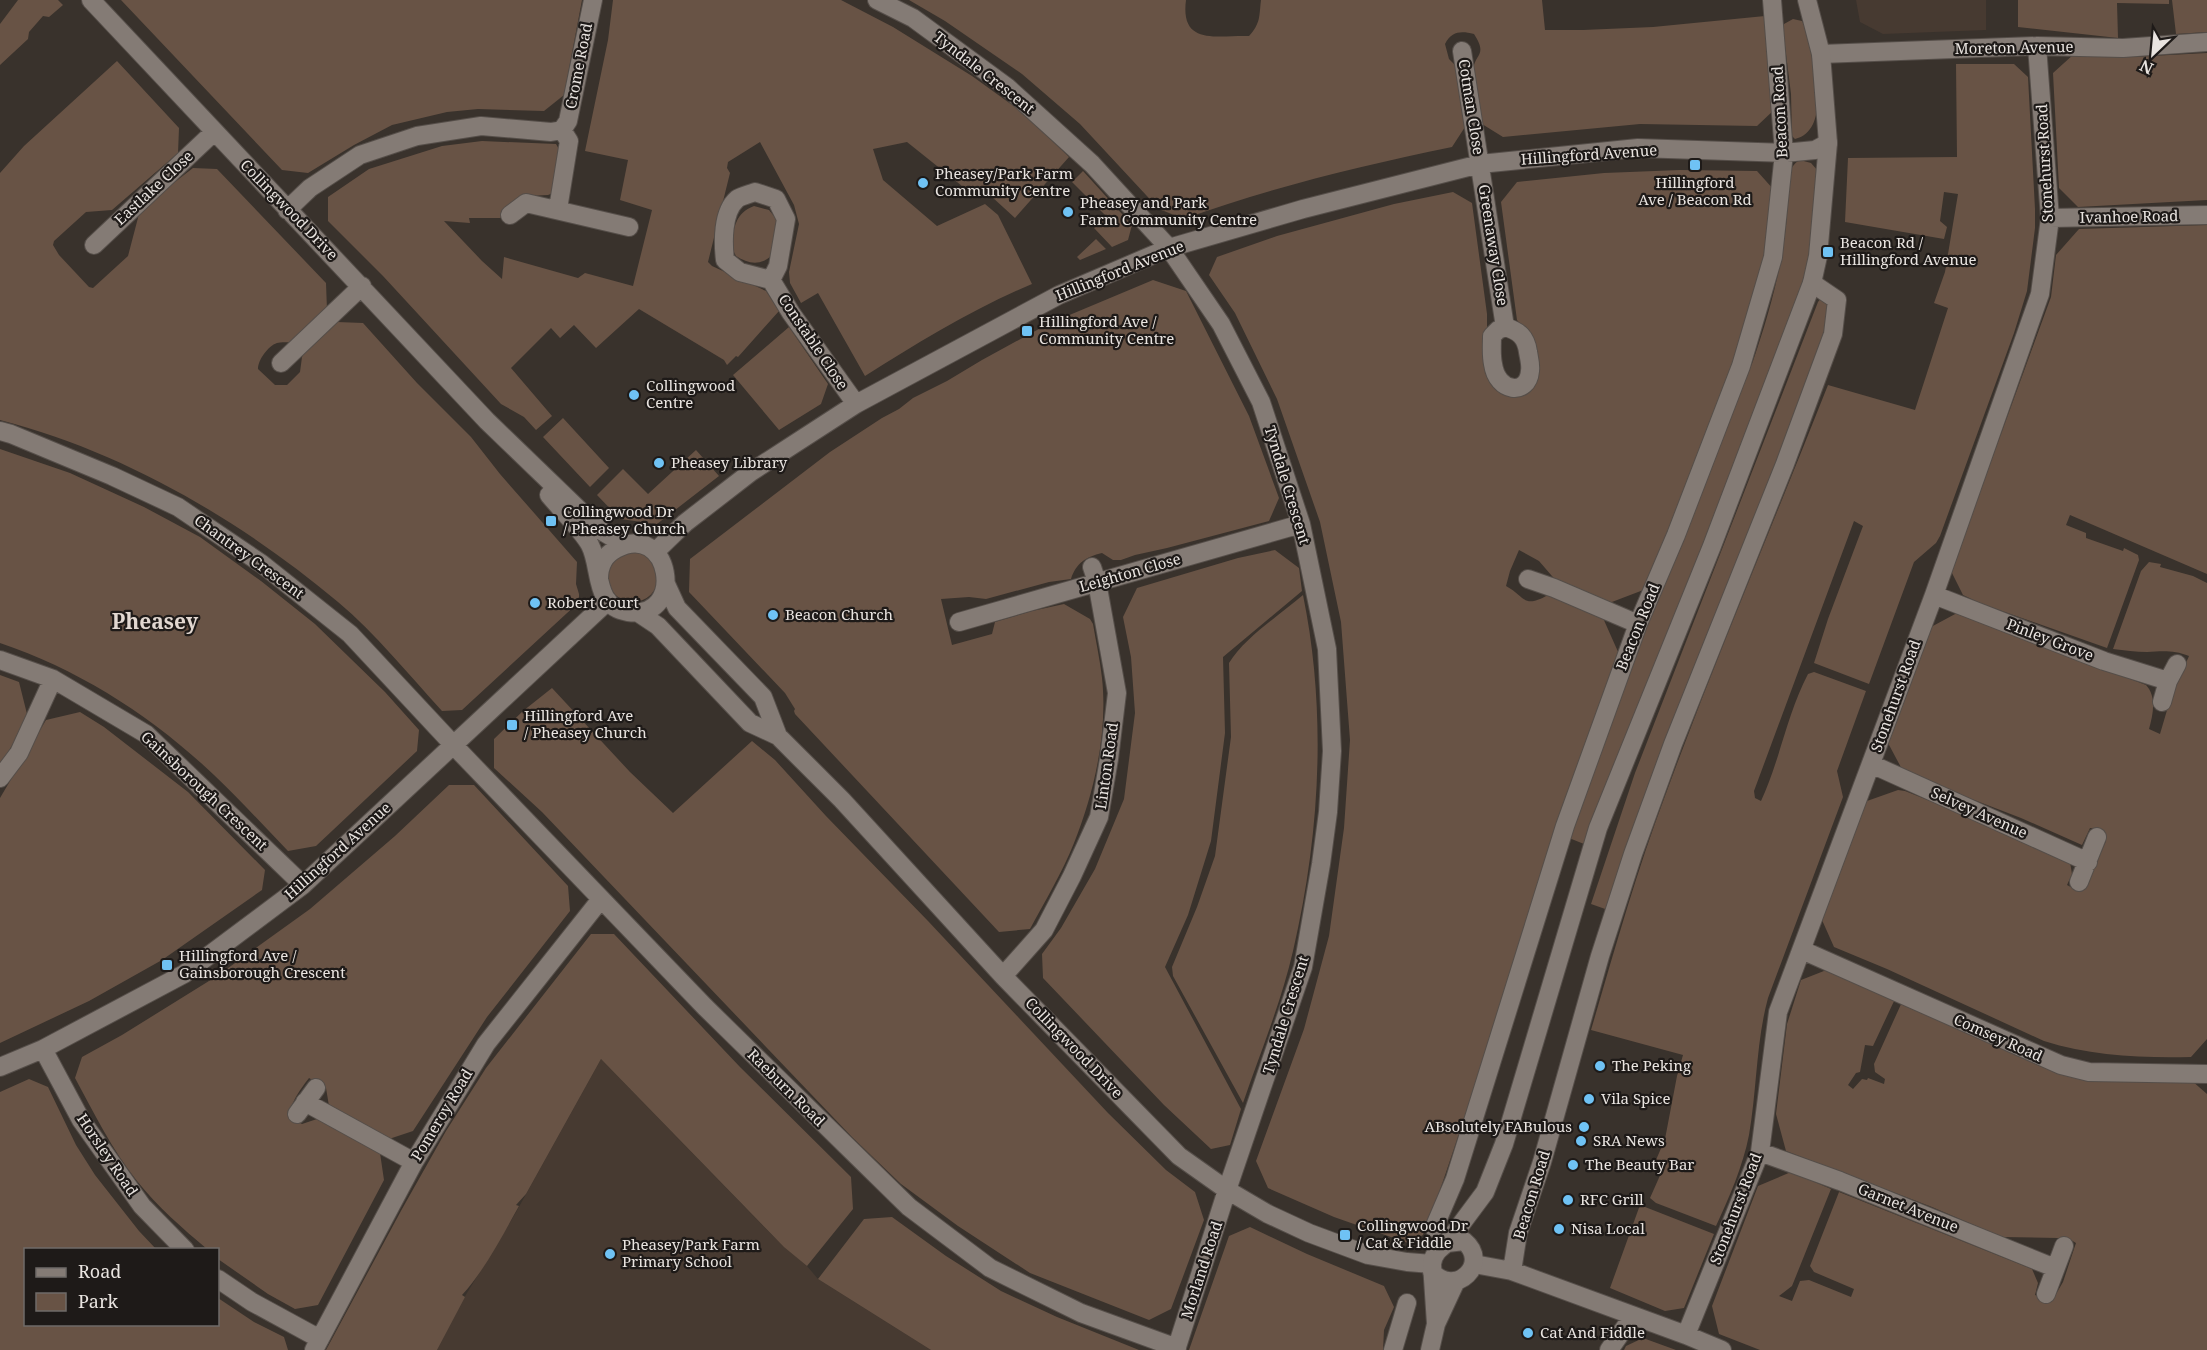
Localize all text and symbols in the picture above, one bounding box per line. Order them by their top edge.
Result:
street label: Crome Road [560,21,596,111]
north arrow [2123,24,2183,84]
street label: Tyndale Crescent [930,26,1039,118]
street label: Moreton Avenue [1954,36,2074,58]
text: N [2136,55,2157,80]
street label: Cotman Close [1455,58,1489,156]
street label: Beacon Road [1767,66,1791,159]
street label: Stonehurst Road [2031,104,2057,223]
street label: Hillingford Avenue [1520,139,1658,169]
street label: Eastlake Close [110,146,197,229]
street label: Collingwood Drive [236,155,343,264]
marker: Hillingford Ave / Beacon Rd [1688,158,1702,172]
place label: Pheasey/Park Farm Community Centre [935,163,1073,200]
place label: Hillingford Ave / Beacon Rd [1638,172,1752,209]
marker: Pheasey/Park Farm Community Centre [916,176,930,190]
street label: Greenaway Close [1475,183,1513,307]
place label: Pheasey and Park Farm Community Centre [1080,192,1257,229]
marker: Pheasey and Park Farm Community Centre [1061,205,1075,219]
street label: Ivanhoe Road [2080,205,2178,227]
place label: Beacon Rd / Hillingford Avenue [1840,232,1977,269]
street label: Hillingford Avenue [1053,235,1187,305]
marker: Beacon Rd / Hillingford Avenue [1821,245,1835,259]
street label: Constable Close [774,290,853,393]
place label: Hillingford Ave / Community Centre [1039,311,1174,348]
marker: Hillingford Ave / Community Centre [1020,324,1034,338]
place label: Collingwood Centre [646,375,735,412]
marker: Collingwood Centre [627,388,641,402]
street label: Tyndale Crescent [1260,423,1316,546]
place label: Pheasey Library [671,452,788,472]
marker: Pheasey Library [652,456,666,470]
place label: Collingwood Dr / Pheasey Church [563,501,686,538]
street label: Chantrey Crescent [191,510,308,603]
marker: Collingwood Dr / Pheasey Church [544,514,558,528]
street label: Leighton Close [1077,548,1183,596]
street label: Beacon Road [1611,580,1664,673]
place label: Robert Court [547,592,639,612]
marker: Robert Court [528,596,542,610]
place label: Beacon Church [785,604,894,624]
district label: Pheasey [112,607,199,635]
marker: Beacon Church [766,608,780,622]
street label: Pinley Grove [2004,613,2097,665]
street label: Stonehurst Road [1865,637,1925,755]
place label: Hillingford Ave / Pheasey Church [524,705,647,742]
marker: Hillingford Ave / Pheasey Church [505,718,519,732]
street label: Linton Road [1090,721,1122,811]
street label: Gainsborough Crescent [137,726,272,854]
street label: Selvey Avenue [1928,782,2031,842]
street label: Hillingford Avenue [280,797,395,903]
place label: Hillingford Ave / Gainsborough Crescent [179,945,345,982]
street label: Tyndale Crescent [1257,953,1313,1076]
marker: Hillingford Ave / Gainsborough Crescent [160,958,174,972]
street label: Collingwood Drive [1021,993,1128,1102]
street label: Comsey Road [1951,1009,2046,1066]
street label: Raeburn Road [744,1044,830,1130]
place label: The Peking [1612,1055,1691,1075]
marker: The Peking [1593,1059,1607,1073]
street label: Pomeroy Road [406,1065,476,1164]
place label: Vila Spice [1601,1088,1671,1108]
marker: Vila Spice [1582,1092,1596,1106]
street label: Horsley Road [73,1109,143,1200]
place label: ABsolutely FABulous [1424,1116,1572,1136]
marker: ABsolutely FABulous [1577,1120,1591,1134]
place label: SRA News [1593,1130,1665,1150]
marker: SRA News [1574,1134,1588,1148]
street label: Beacon Road [1508,1148,1554,1242]
street label: Stonehurst Road [1705,1150,1766,1267]
place label: The Beauty Bar [1585,1154,1694,1174]
marker: The Beauty Bar [1566,1158,1580,1172]
street label: Garnet Avenue [1855,1178,1962,1236]
place label: RFC Grill [1580,1189,1644,1209]
marker: RFC Grill [1561,1193,1575,1207]
place label: Collingwood Dr / Cat & Fiddle [1357,1215,1468,1252]
street label: Morland Road [1176,1218,1226,1321]
place label: Nisa Local [1571,1218,1645,1238]
marker: Nisa Local [1552,1222,1566,1236]
marker: Collingwood Dr / Cat & Fiddle [1338,1228,1352,1242]
place label: Pheasey/Park Farm Primary School [622,1234,760,1271]
marker: Pheasey/Park Farm Primary School [603,1247,617,1261]
legend [24,1248,219,1326]
text: Road [78,1259,121,1283]
text: Park [78,1289,118,1313]
place label: Cat And Fiddle [1540,1322,1645,1342]
marker: Cat And Fiddle [1521,1326,1535,1340]

